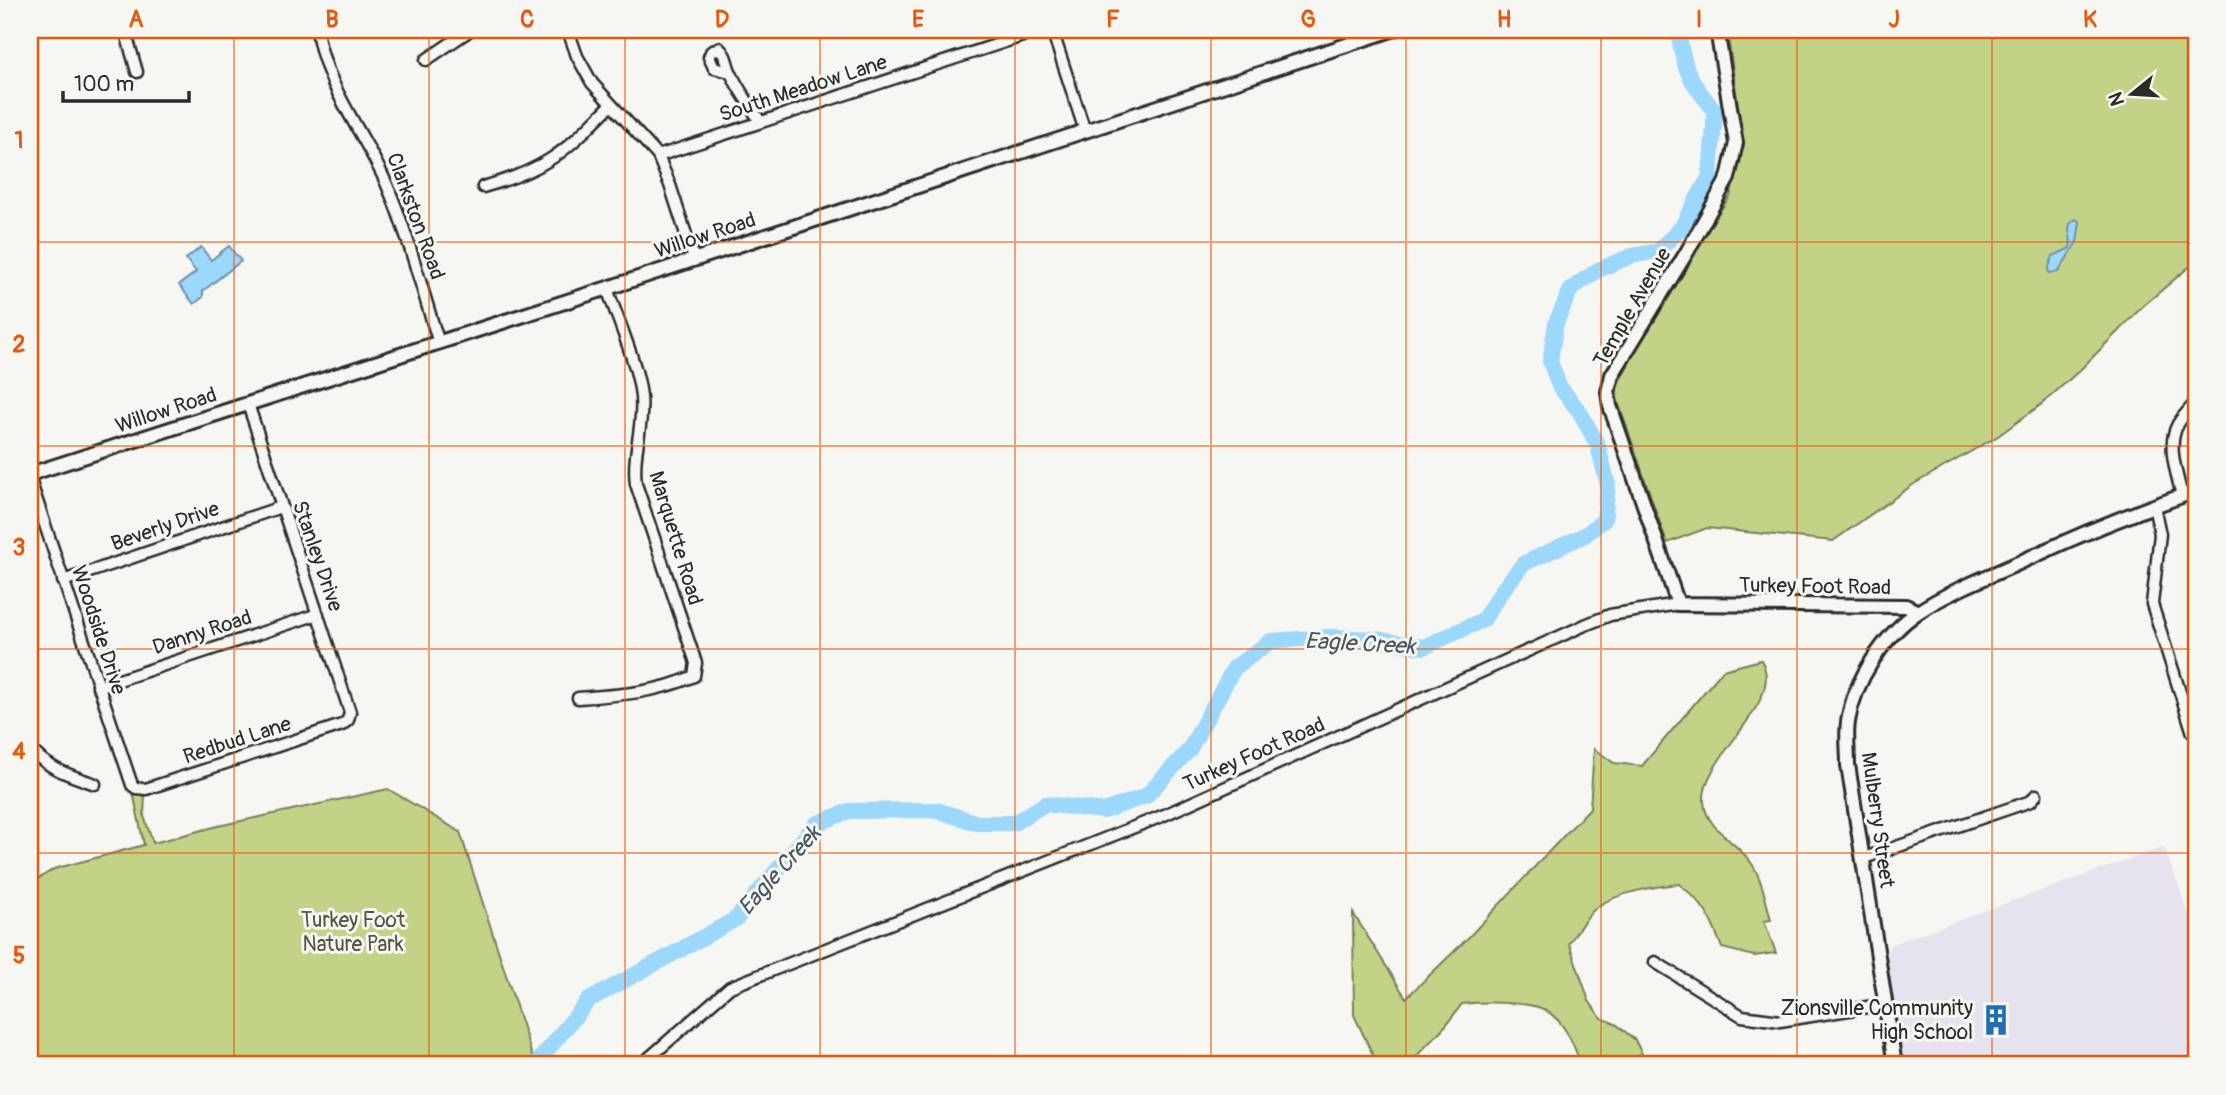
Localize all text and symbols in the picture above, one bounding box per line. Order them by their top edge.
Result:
text: A [129,5,144,34]
text: B [325,5,339,34]
text: C [520,5,534,34]
text: D [715,5,729,34]
text: E [912,5,924,34]
text: F [1106,5,1120,34]
text: G [1300,5,1316,34]
text: H [1497,5,1511,34]
text: I [1696,5,1702,34]
text: J [1888,5,1900,34]
text: K [2083,5,2097,34]
street label: South Meadow Lane [716,48,891,128]
scale bar [63,60,189,104]
north arrow [2096,60,2166,130]
text: 100 m [74,71,134,98]
text: N [2103,89,2130,109]
text: 1 [15,126,24,155]
street label: Clarkston Road [380,149,451,283]
street label: Willow Road [651,206,759,265]
street label: Temple Avenue [1587,242,1678,372]
text: 2 [13,330,26,359]
street label: Willow Road [112,381,220,440]
street label: Marquette Road [642,468,709,608]
street label: Beverly Drive [107,495,224,558]
street label: Stanley Drive [286,497,349,616]
text: 3 [13,533,25,562]
street label: Woodside Drive [65,562,132,699]
street label: Turkey Foot Road [1739,572,1891,601]
street label: Danny Road [149,604,255,661]
water label: Eagle Creek [1304,626,1418,661]
street label: Redbud Lane [180,710,295,771]
street label: Turkey Foot Road [1179,711,1329,798]
text: 4 [12,737,26,766]
street label: Mulberry Street [1855,750,1900,890]
water label: Eagle Creek [732,818,829,921]
park label: Turkey Foot Nature Park [301,907,406,958]
text: 5 [13,941,25,970]
place label: Zionsville Community High School [1780,995,1973,1046]
building icon: Zionsville Community High School [1979,1003,2013,1037]

